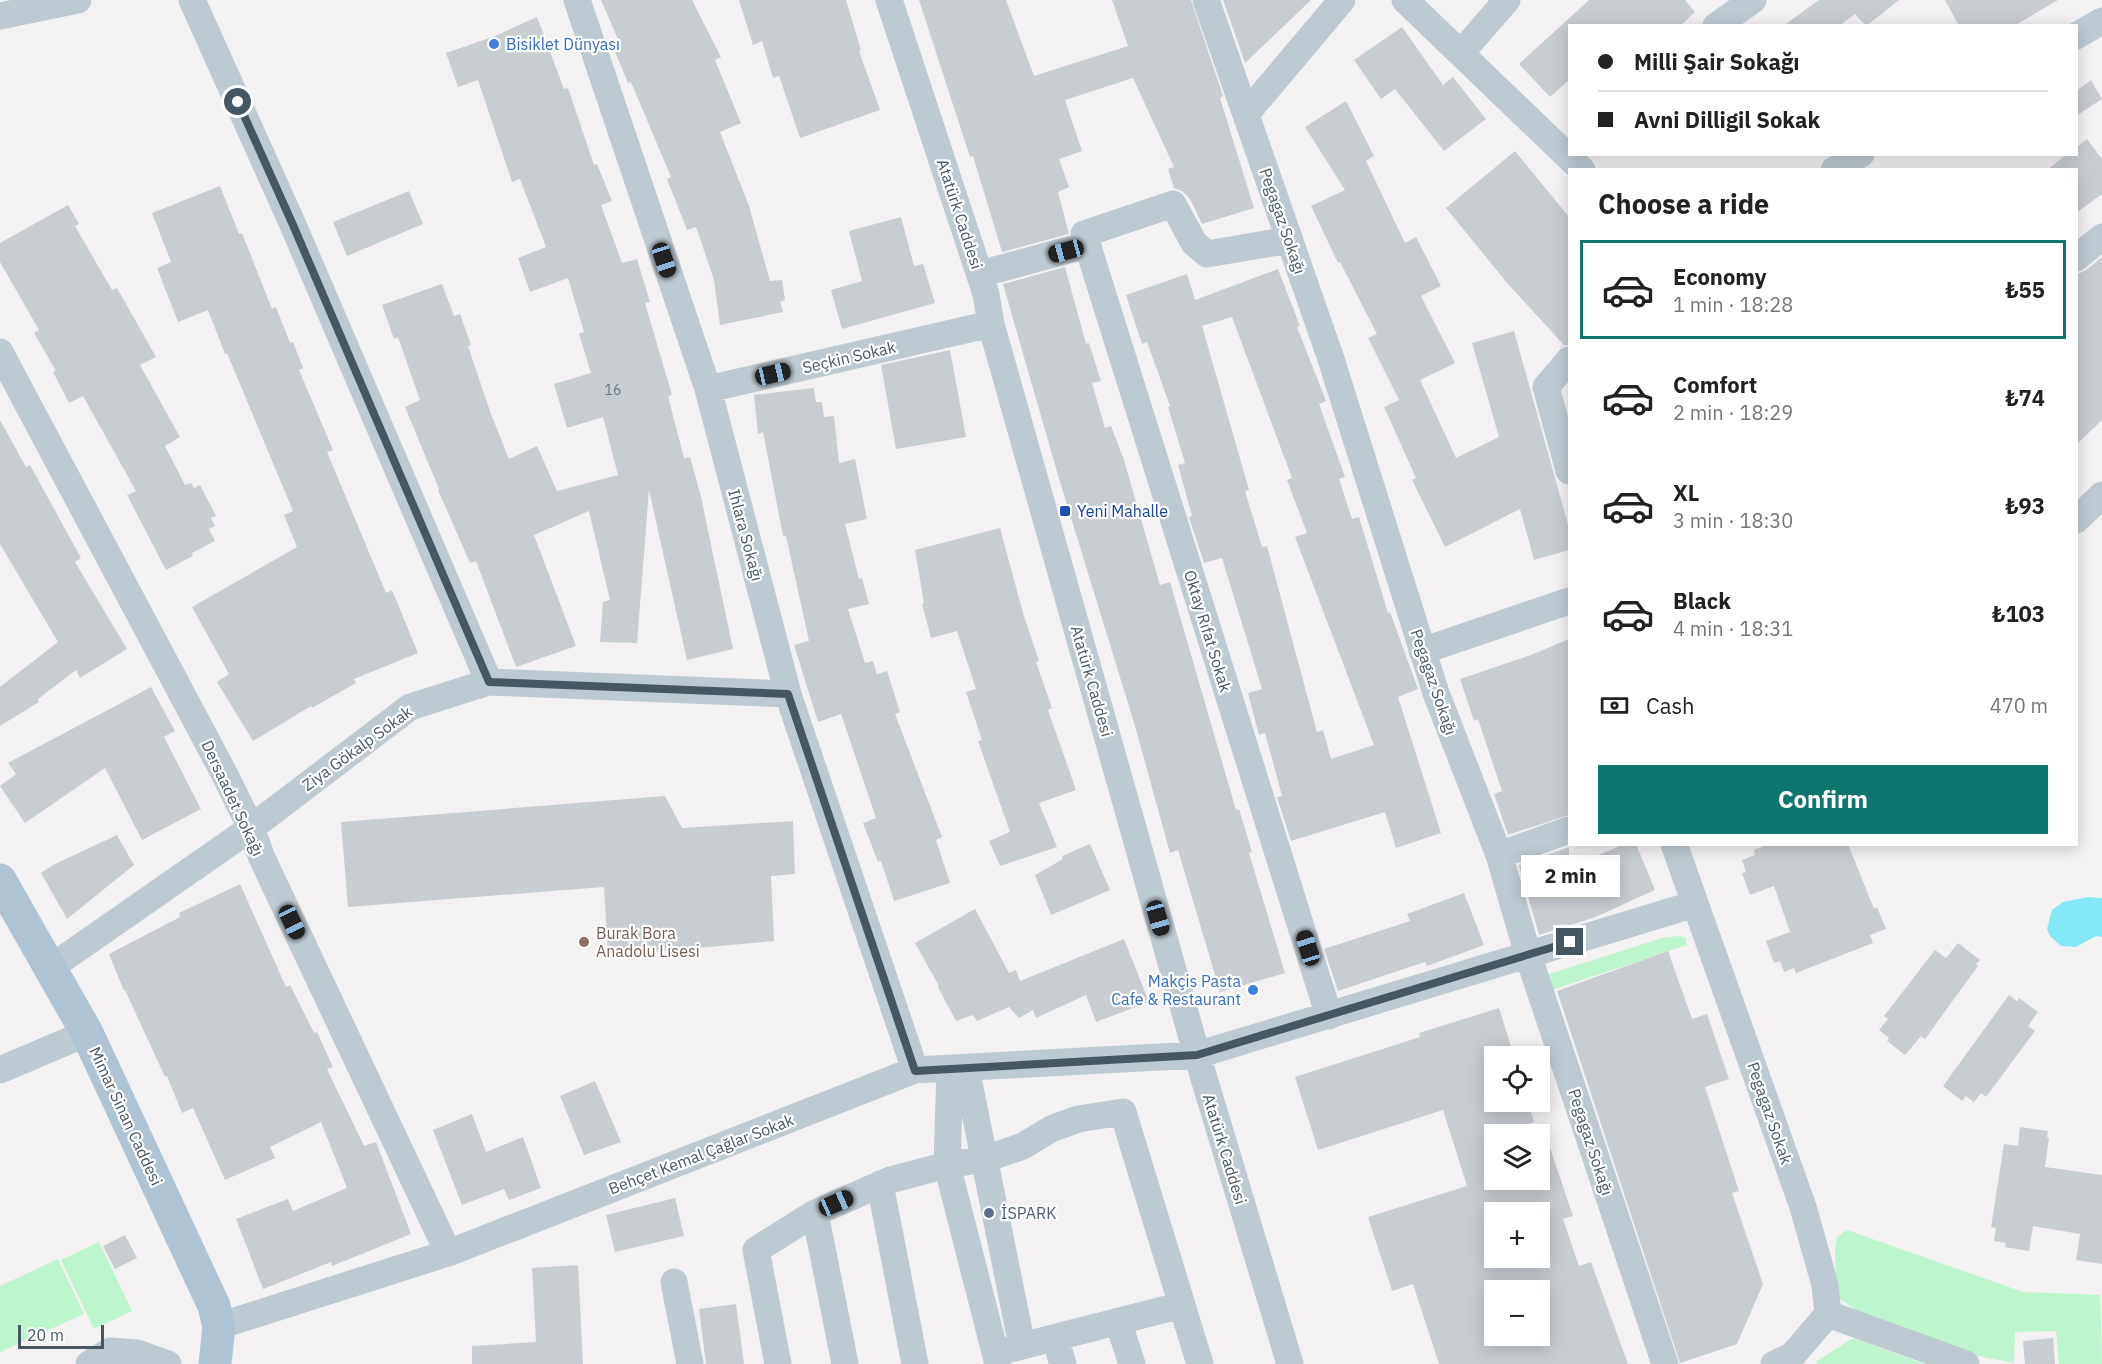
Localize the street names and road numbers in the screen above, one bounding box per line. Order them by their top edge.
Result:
street label: Atatürk Caddesi [933,156,987,272]
street label: Pegagaz Sokağı [1255,165,1311,277]
street label: Seçkin Sokak [800,336,898,377]
street label: Ihlara Sokağı [724,487,768,583]
street label: Oktay Rıfat Sokak [1180,568,1236,695]
street label: Atatürk Caddesi [1067,623,1117,739]
street label: Pegagaz Sokağı [1406,626,1462,738]
street label: Ziya Gökalp Sokak [298,701,416,795]
street label: Dersaadet Sokağı [197,737,269,859]
street label: Mimar Sinan Caddesi [85,1044,167,1188]
street label: Pegagaz Sokak [1743,1059,1797,1167]
street label: Pegagaz Sokağı [1564,1086,1618,1198]
street label: Atatürk Caddesi [1199,1091,1251,1207]
street label: Behçet Kemal Çağlar Sokak [606,1109,797,1199]

